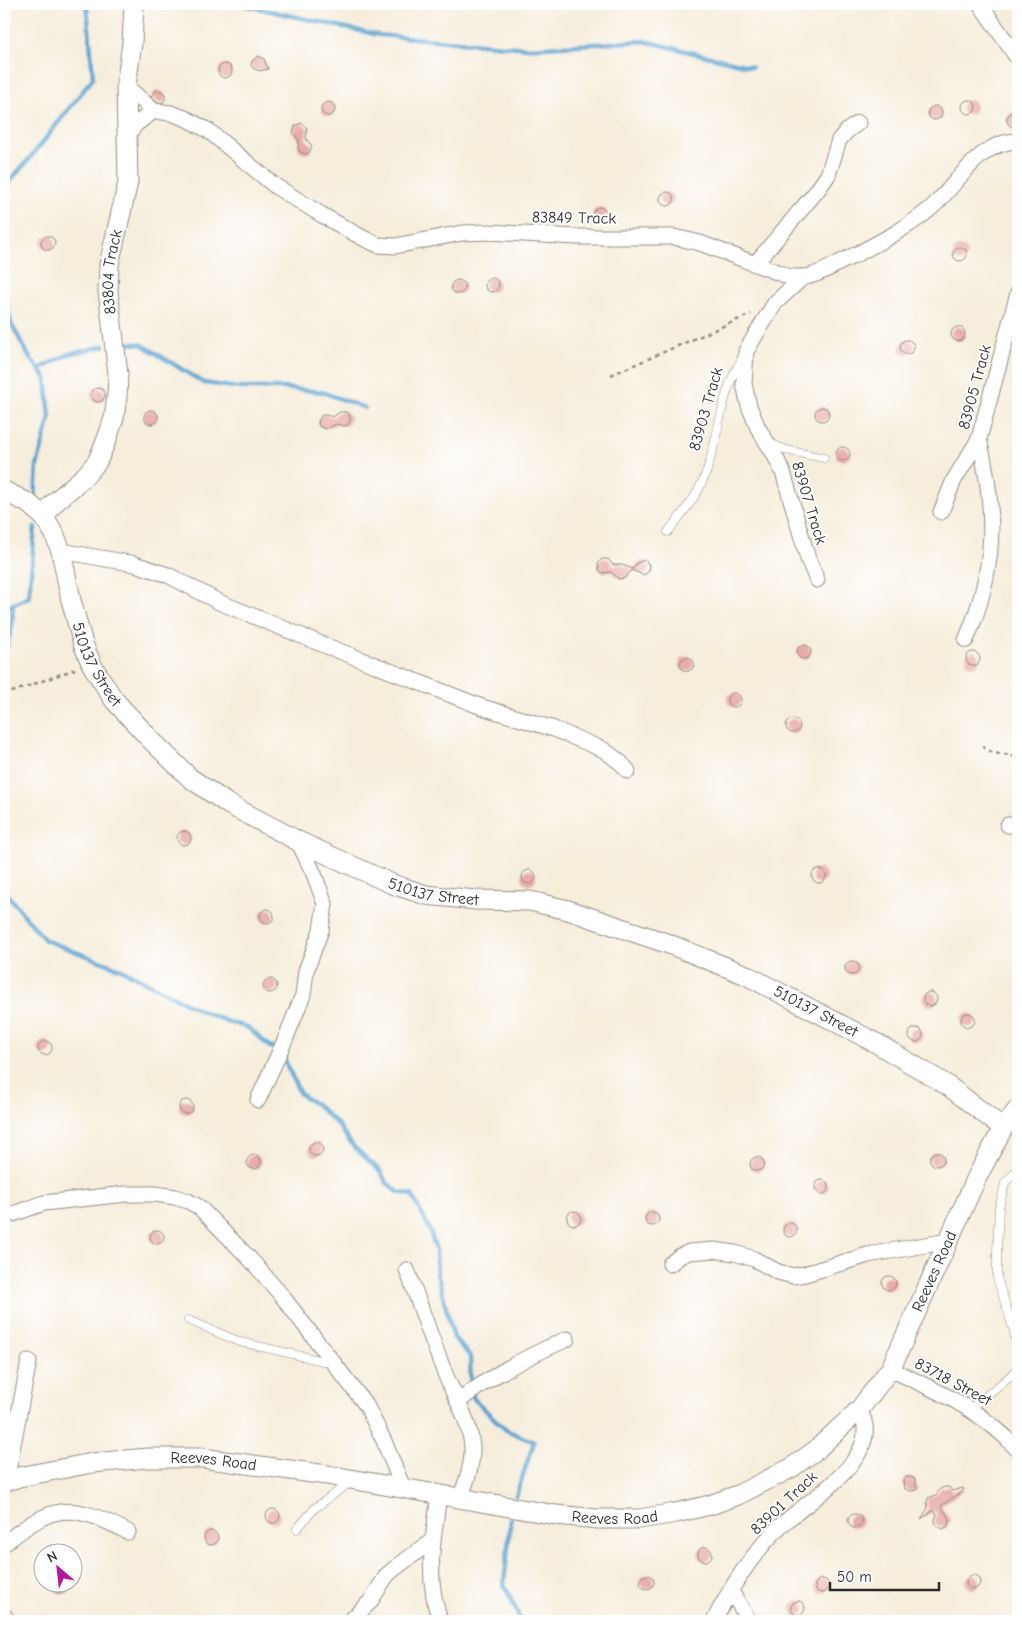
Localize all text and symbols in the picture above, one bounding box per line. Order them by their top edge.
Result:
street label: 83849 Track [532,208,617,228]
street label: 83804 Track [99,228,126,316]
street label: 83905 Track [955,343,995,431]
street label: 83903 Track [685,365,727,453]
street label: 83907 Track [788,459,830,547]
street label: 510137 Street [69,620,125,711]
street label: 510137 Street [386,874,479,909]
street label: 510137 Street [771,982,861,1041]
street label: Reeves Road [909,1228,960,1315]
street label: 83718 Street [912,1354,995,1410]
street label: Reeves Road [170,1449,258,1474]
street label: 83901 Track [747,1467,821,1538]
street label: Reeves Road [571,1507,659,1528]
north arrow [32,1542,82,1592]
text: N [44,1547,60,1567]
scale bar [830,1560,938,1592]
text: 50 m [837,1568,872,1586]

